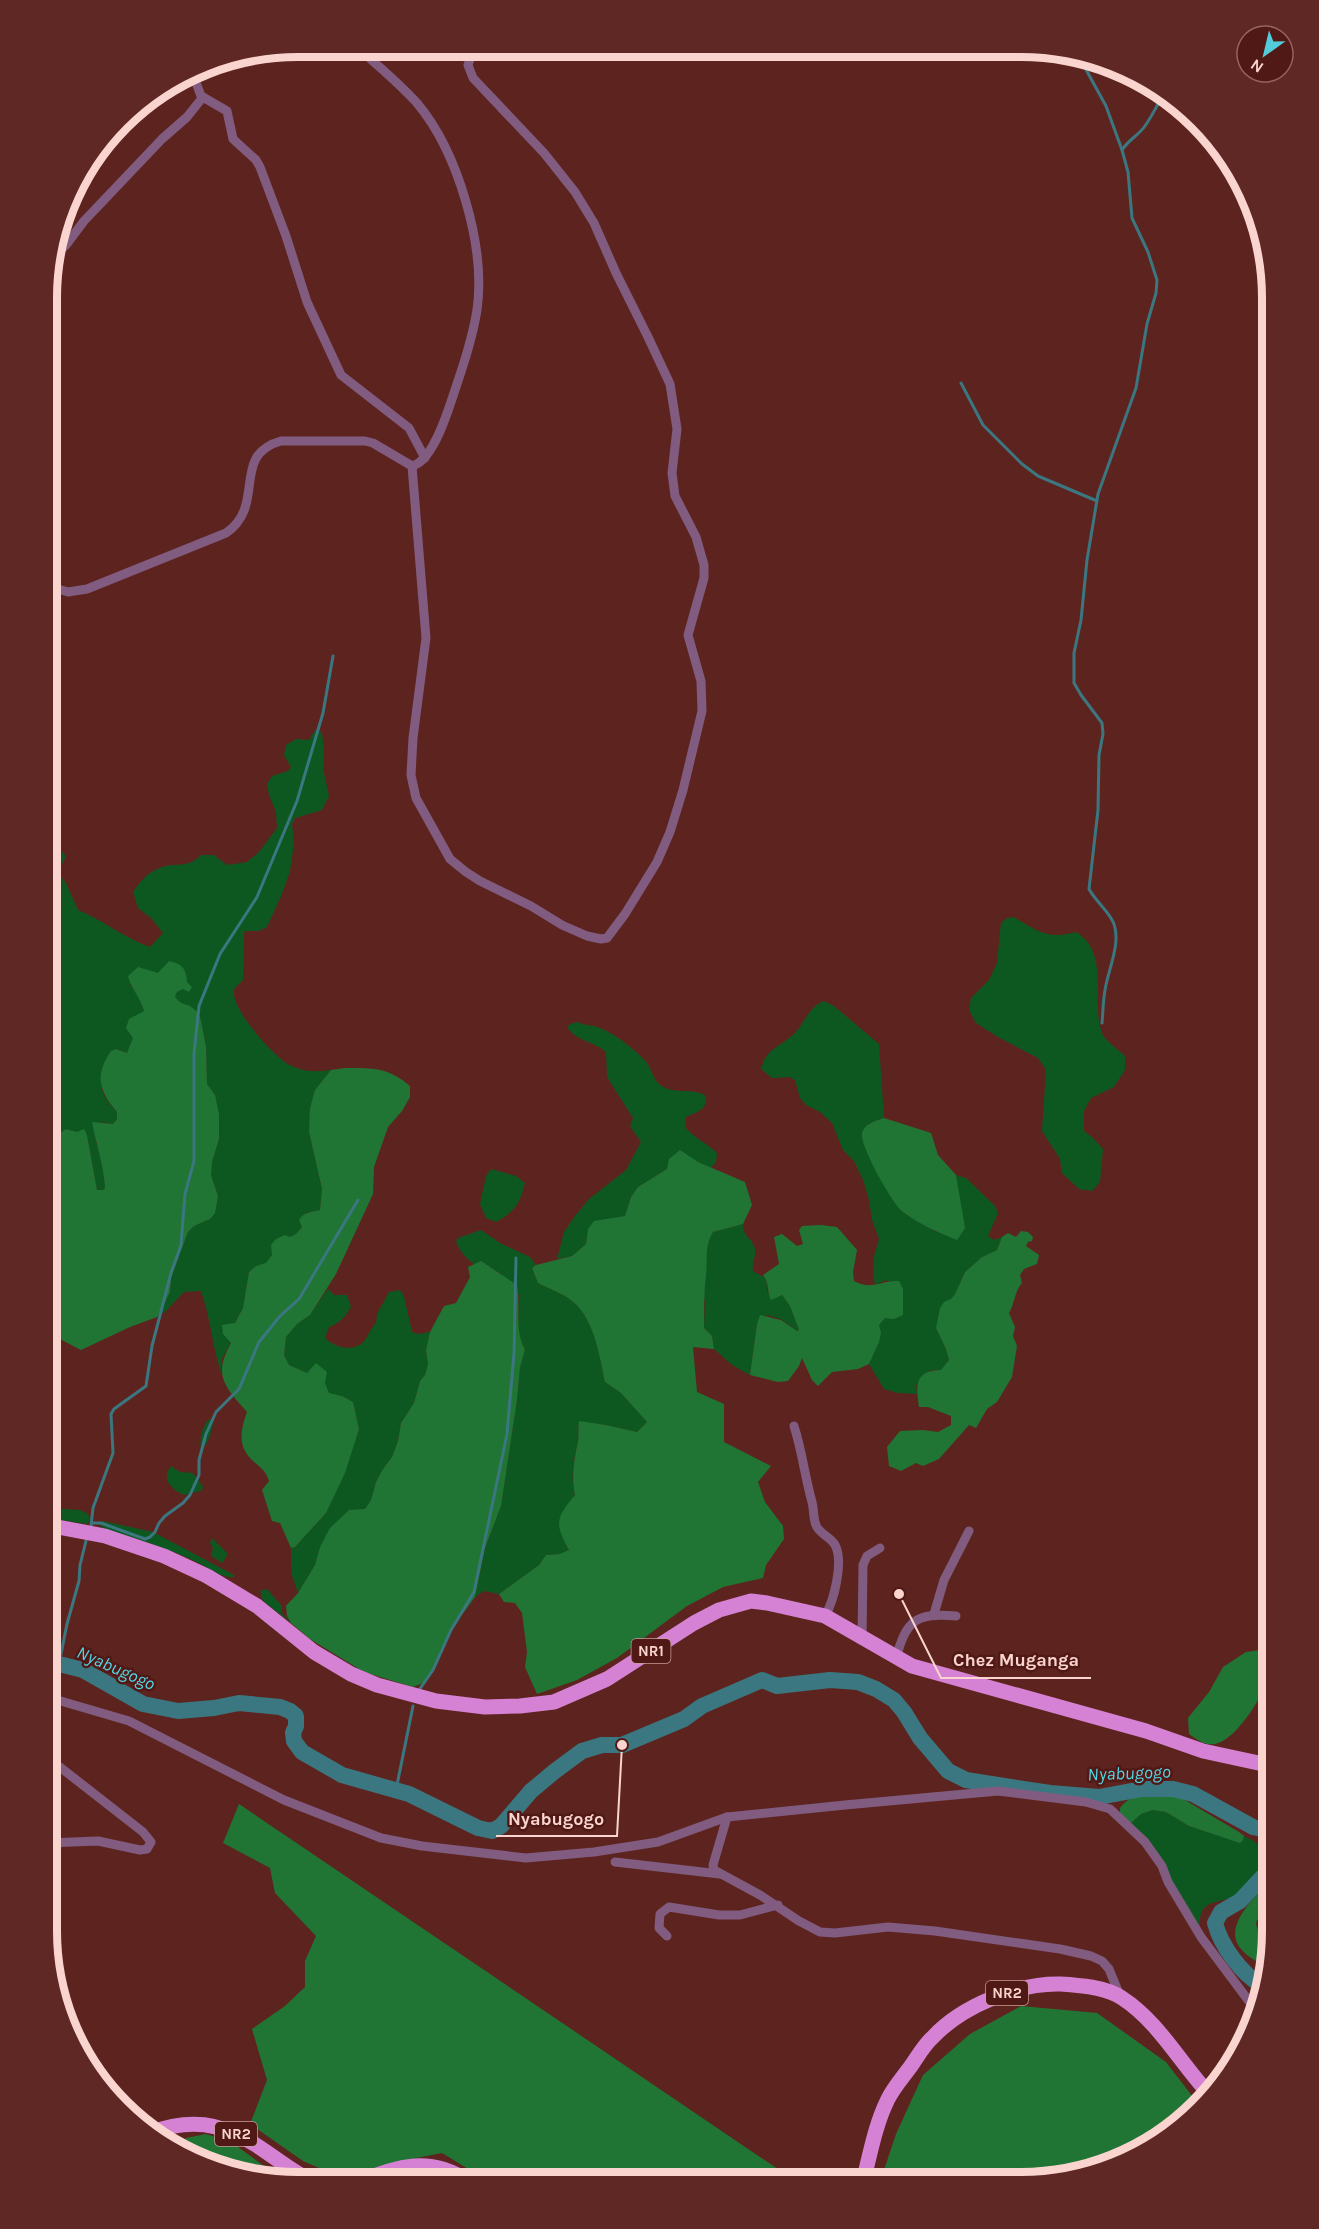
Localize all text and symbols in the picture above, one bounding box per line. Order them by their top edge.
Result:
north arrow [1235,24,1295,84]
text: N [1247,55,1267,77]
road number: NR1 [632,1639,670,1663]
water label: Nyabugogo [73,1641,159,1695]
callout: Chez Muganga [941,1642,1091,1678]
text: Chez Muganga [953,1649,1079,1671]
water label: Nyabugogo [1087,1761,1171,1785]
callout: Nyabugogo [496,1800,617,1836]
text: Nyabugogo [508,1808,604,1830]
road number: NR2 [986,1981,1028,2005]
road number: NR2 [215,2122,257,2146]

